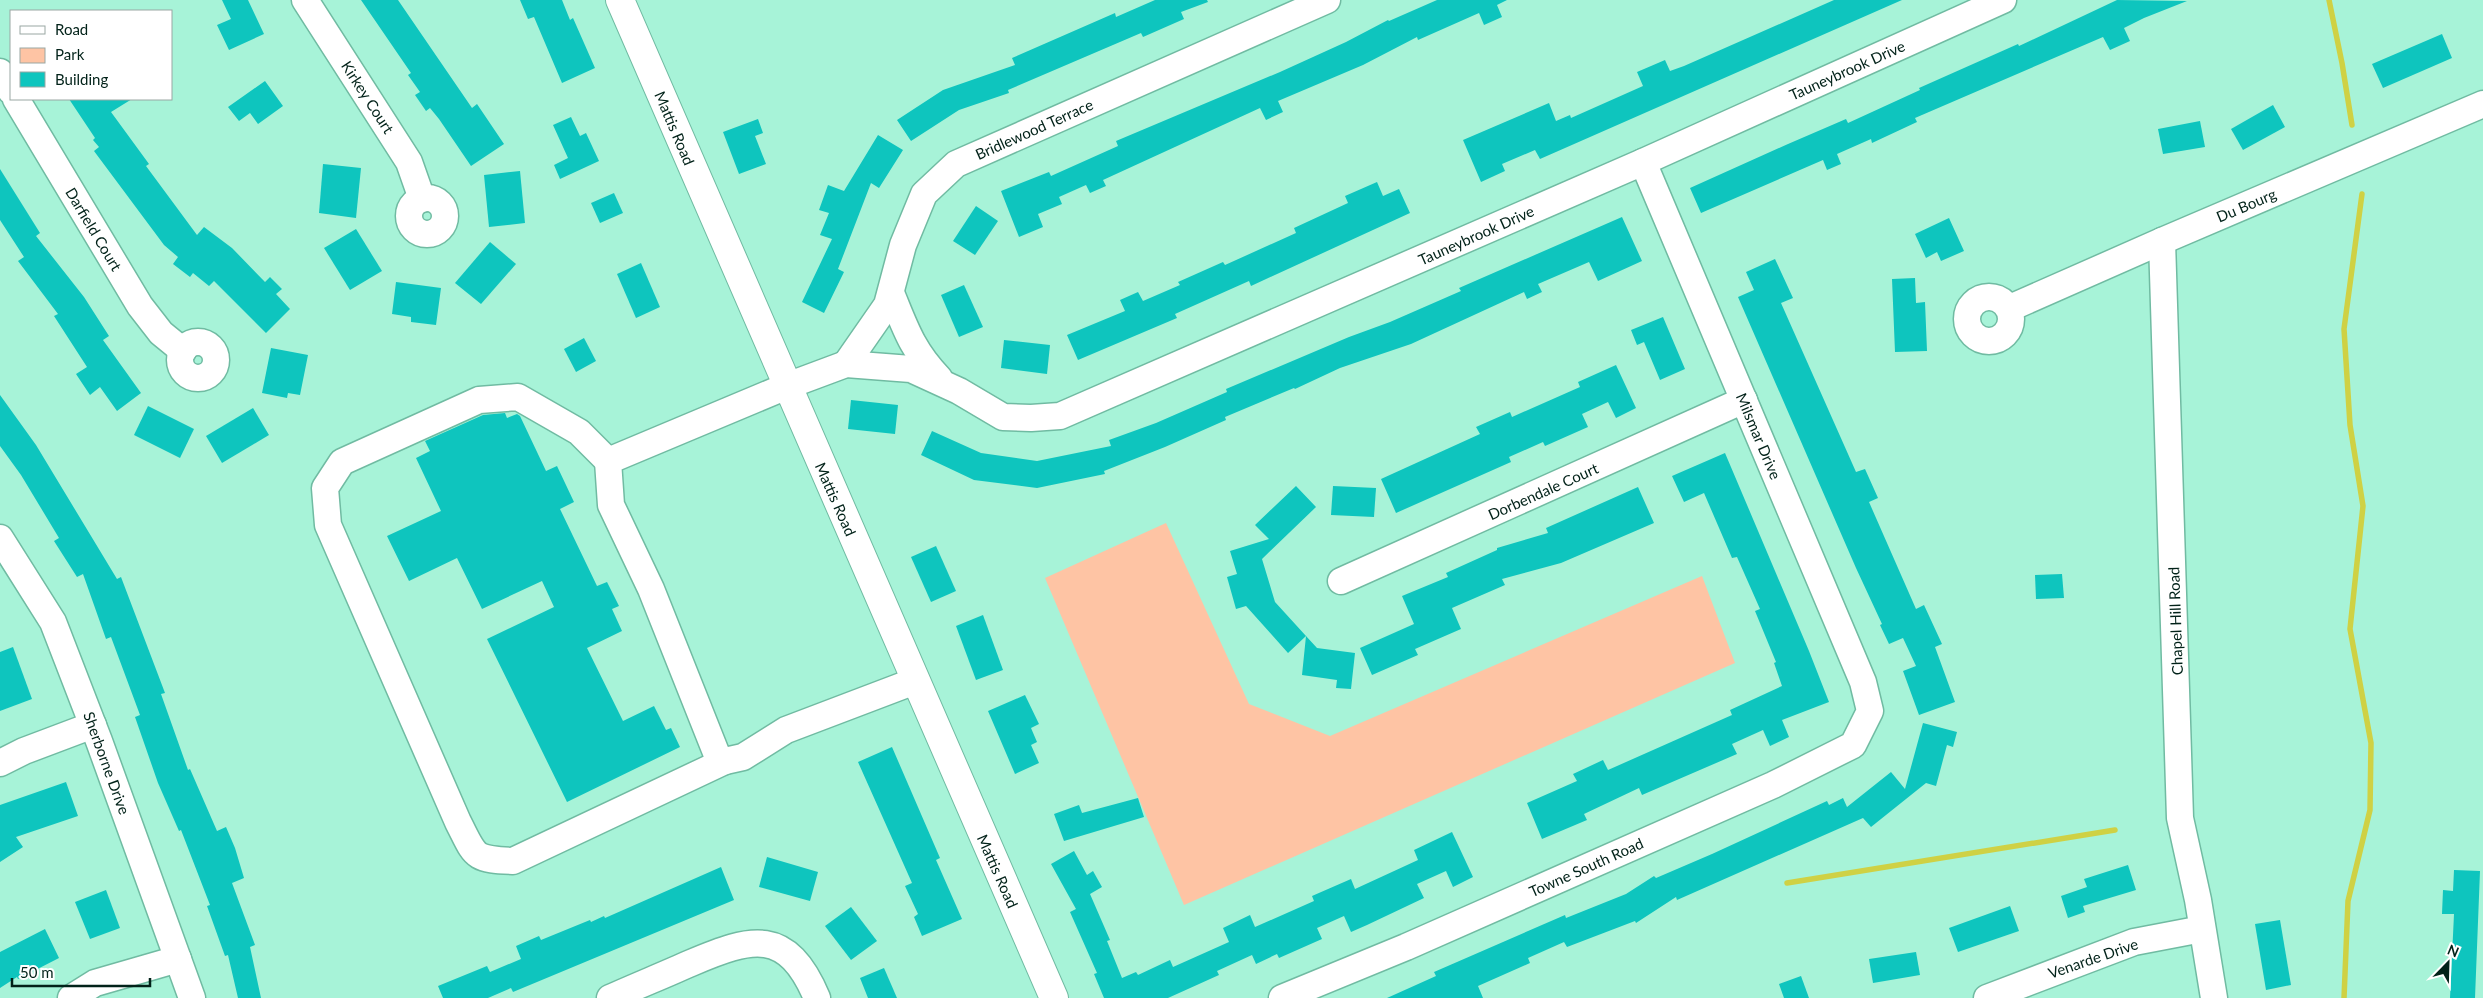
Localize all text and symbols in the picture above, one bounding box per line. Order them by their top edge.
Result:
legend [10,10,172,100]
text: Road [55,20,88,38]
street label: Tauneybrook Drive [1786,36,1908,104]
text: Park [55,45,85,63]
street label: Kirkey Court [338,57,398,137]
text: Building [55,70,108,88]
street label: Mattis Road [651,88,699,168]
street label: Bridlewood Terrace [972,95,1096,163]
street label: Darfield Court [62,184,126,274]
street label: Du Bourg [2213,184,2279,226]
street label: Tauneybrook Drive [1415,201,1537,269]
street label: Milsmar Drive [1733,390,1785,482]
street label: Dorbendale Court [1485,458,1601,523]
street label: Mattis Road [812,459,860,539]
street label: Chapel Hill Road [2164,566,2186,676]
street label: Sherborne Drive [80,709,134,817]
street label: Mattis Road [974,831,1022,911]
street label: Towne South Road [1526,834,1646,900]
street label: Venarde Drive [2046,934,2140,982]
north arrow [2423,938,2473,988]
text: N [2445,941,2462,961]
scale bar [12,956,150,988]
text: 50 m [20,963,54,981]

